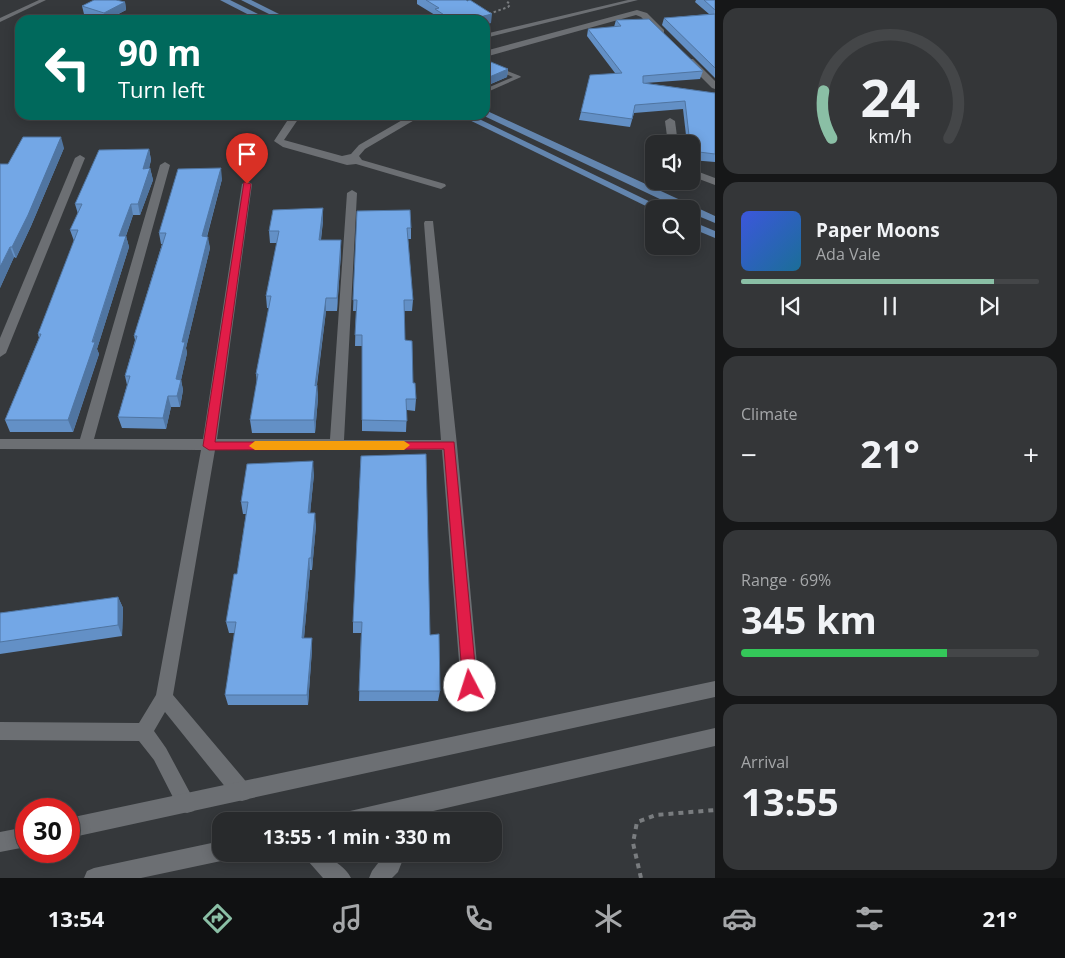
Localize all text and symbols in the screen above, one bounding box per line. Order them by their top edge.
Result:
text: 90 m [118,29,201,76]
icon: left [35,35,100,100]
text: 24 [860,61,920,132]
text: Turn left [118,74,205,104]
text: km/h [868,124,912,148]
pin [226,133,268,184]
map controls [645,135,700,255]
button: sound [645,135,700,190]
icon: arrive [233,140,261,168]
button: search [645,200,700,255]
text: Paper Moons [816,217,940,243]
text: Ada Vale [816,243,880,265]
icon: previous [777,292,805,320]
icon: pause [876,292,904,320]
icon: next [975,292,1003,320]
text: Climate [741,403,798,425]
text: 21° [860,427,920,479]
text: − [741,435,757,473]
text: + [1023,435,1039,473]
text: Range · 69% [741,569,831,591]
text: 345 km [741,593,877,645]
position arrow [443,659,495,711]
text: Arrival [741,751,789,773]
text: 13:55 [741,775,839,827]
speed limit sign: 30 [15,798,80,863]
text: 13:55 · 1 min · 330 m [263,824,451,850]
icon: directions [200,901,235,936]
icon: music [330,901,365,936]
icon: phone [461,901,496,936]
icon: climate [591,901,626,936]
icon: car [722,901,757,936]
icon: filters [852,901,887,936]
text: 13:54 [48,903,104,933]
text: 21° [983,903,1017,933]

